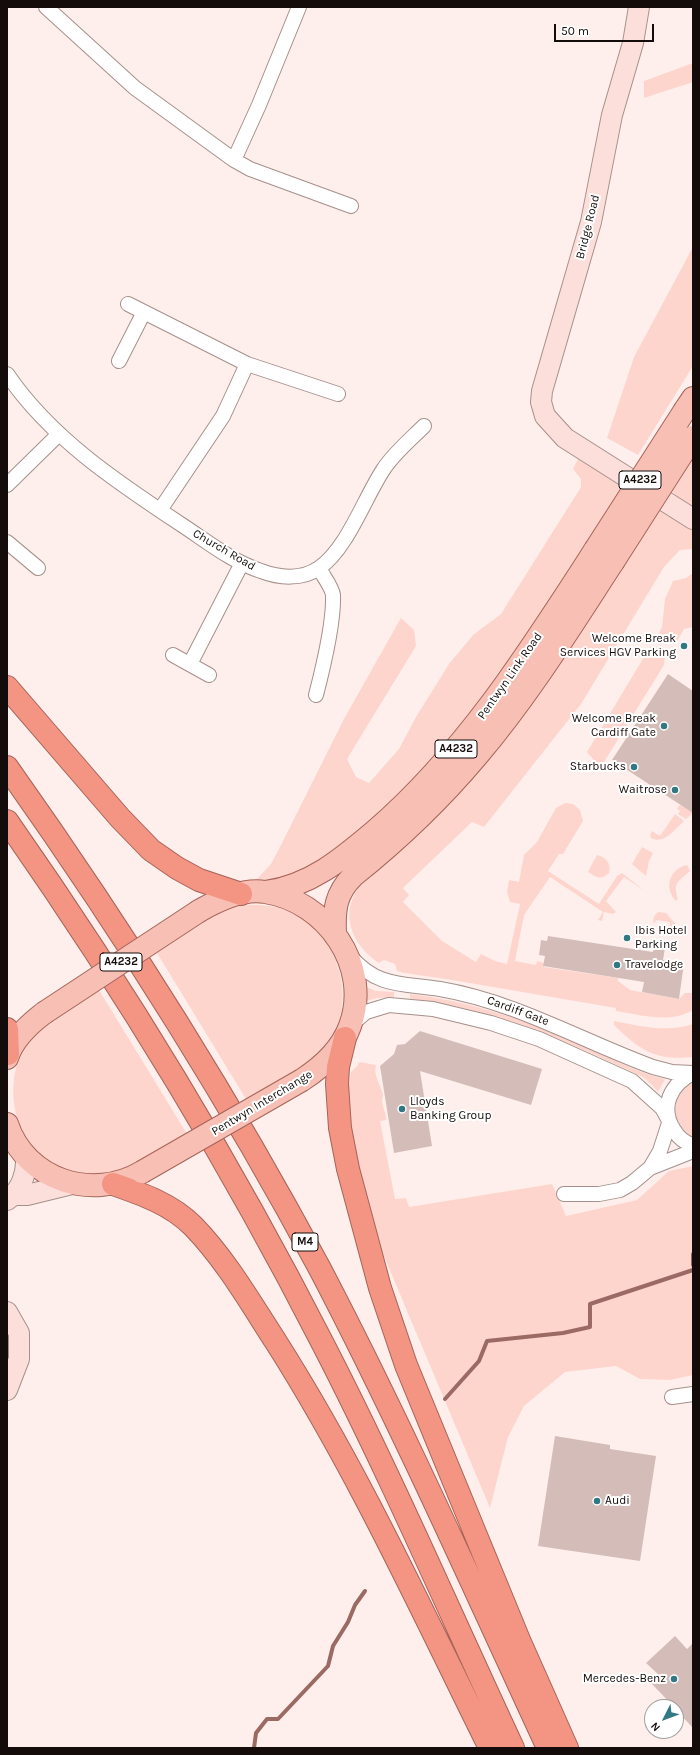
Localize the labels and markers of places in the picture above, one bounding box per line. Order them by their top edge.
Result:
place label: Welcome Break Services HGV Parking [560,632,676,660]
marker: Welcome Break Services HGV Parking [679,641,689,651]
place label: Welcome Break Cardiff Gate [572,712,656,740]
marker: Welcome Break Cardiff Gate [659,721,669,731]
place label: Starbucks [570,760,626,774]
marker: Starbucks [629,762,639,772]
place label: Waitrose [619,783,667,797]
marker: Waitrose [670,785,680,795]
place label: Ibis Hotel Parking [635,924,687,952]
marker: Ibis Hotel Parking [622,933,632,943]
place label: Travelodge [625,958,683,972]
marker: Travelodge [612,960,622,970]
place label: Lloyds Banking Group [410,1095,491,1123]
marker: Lloyds Banking Group [397,1104,407,1114]
place label: Audi [605,1494,630,1508]
marker: Audi [592,1496,602,1506]
place label: Mercedes-Benz [583,1672,666,1686]
marker: Mercedes-Benz [669,1674,679,1684]

